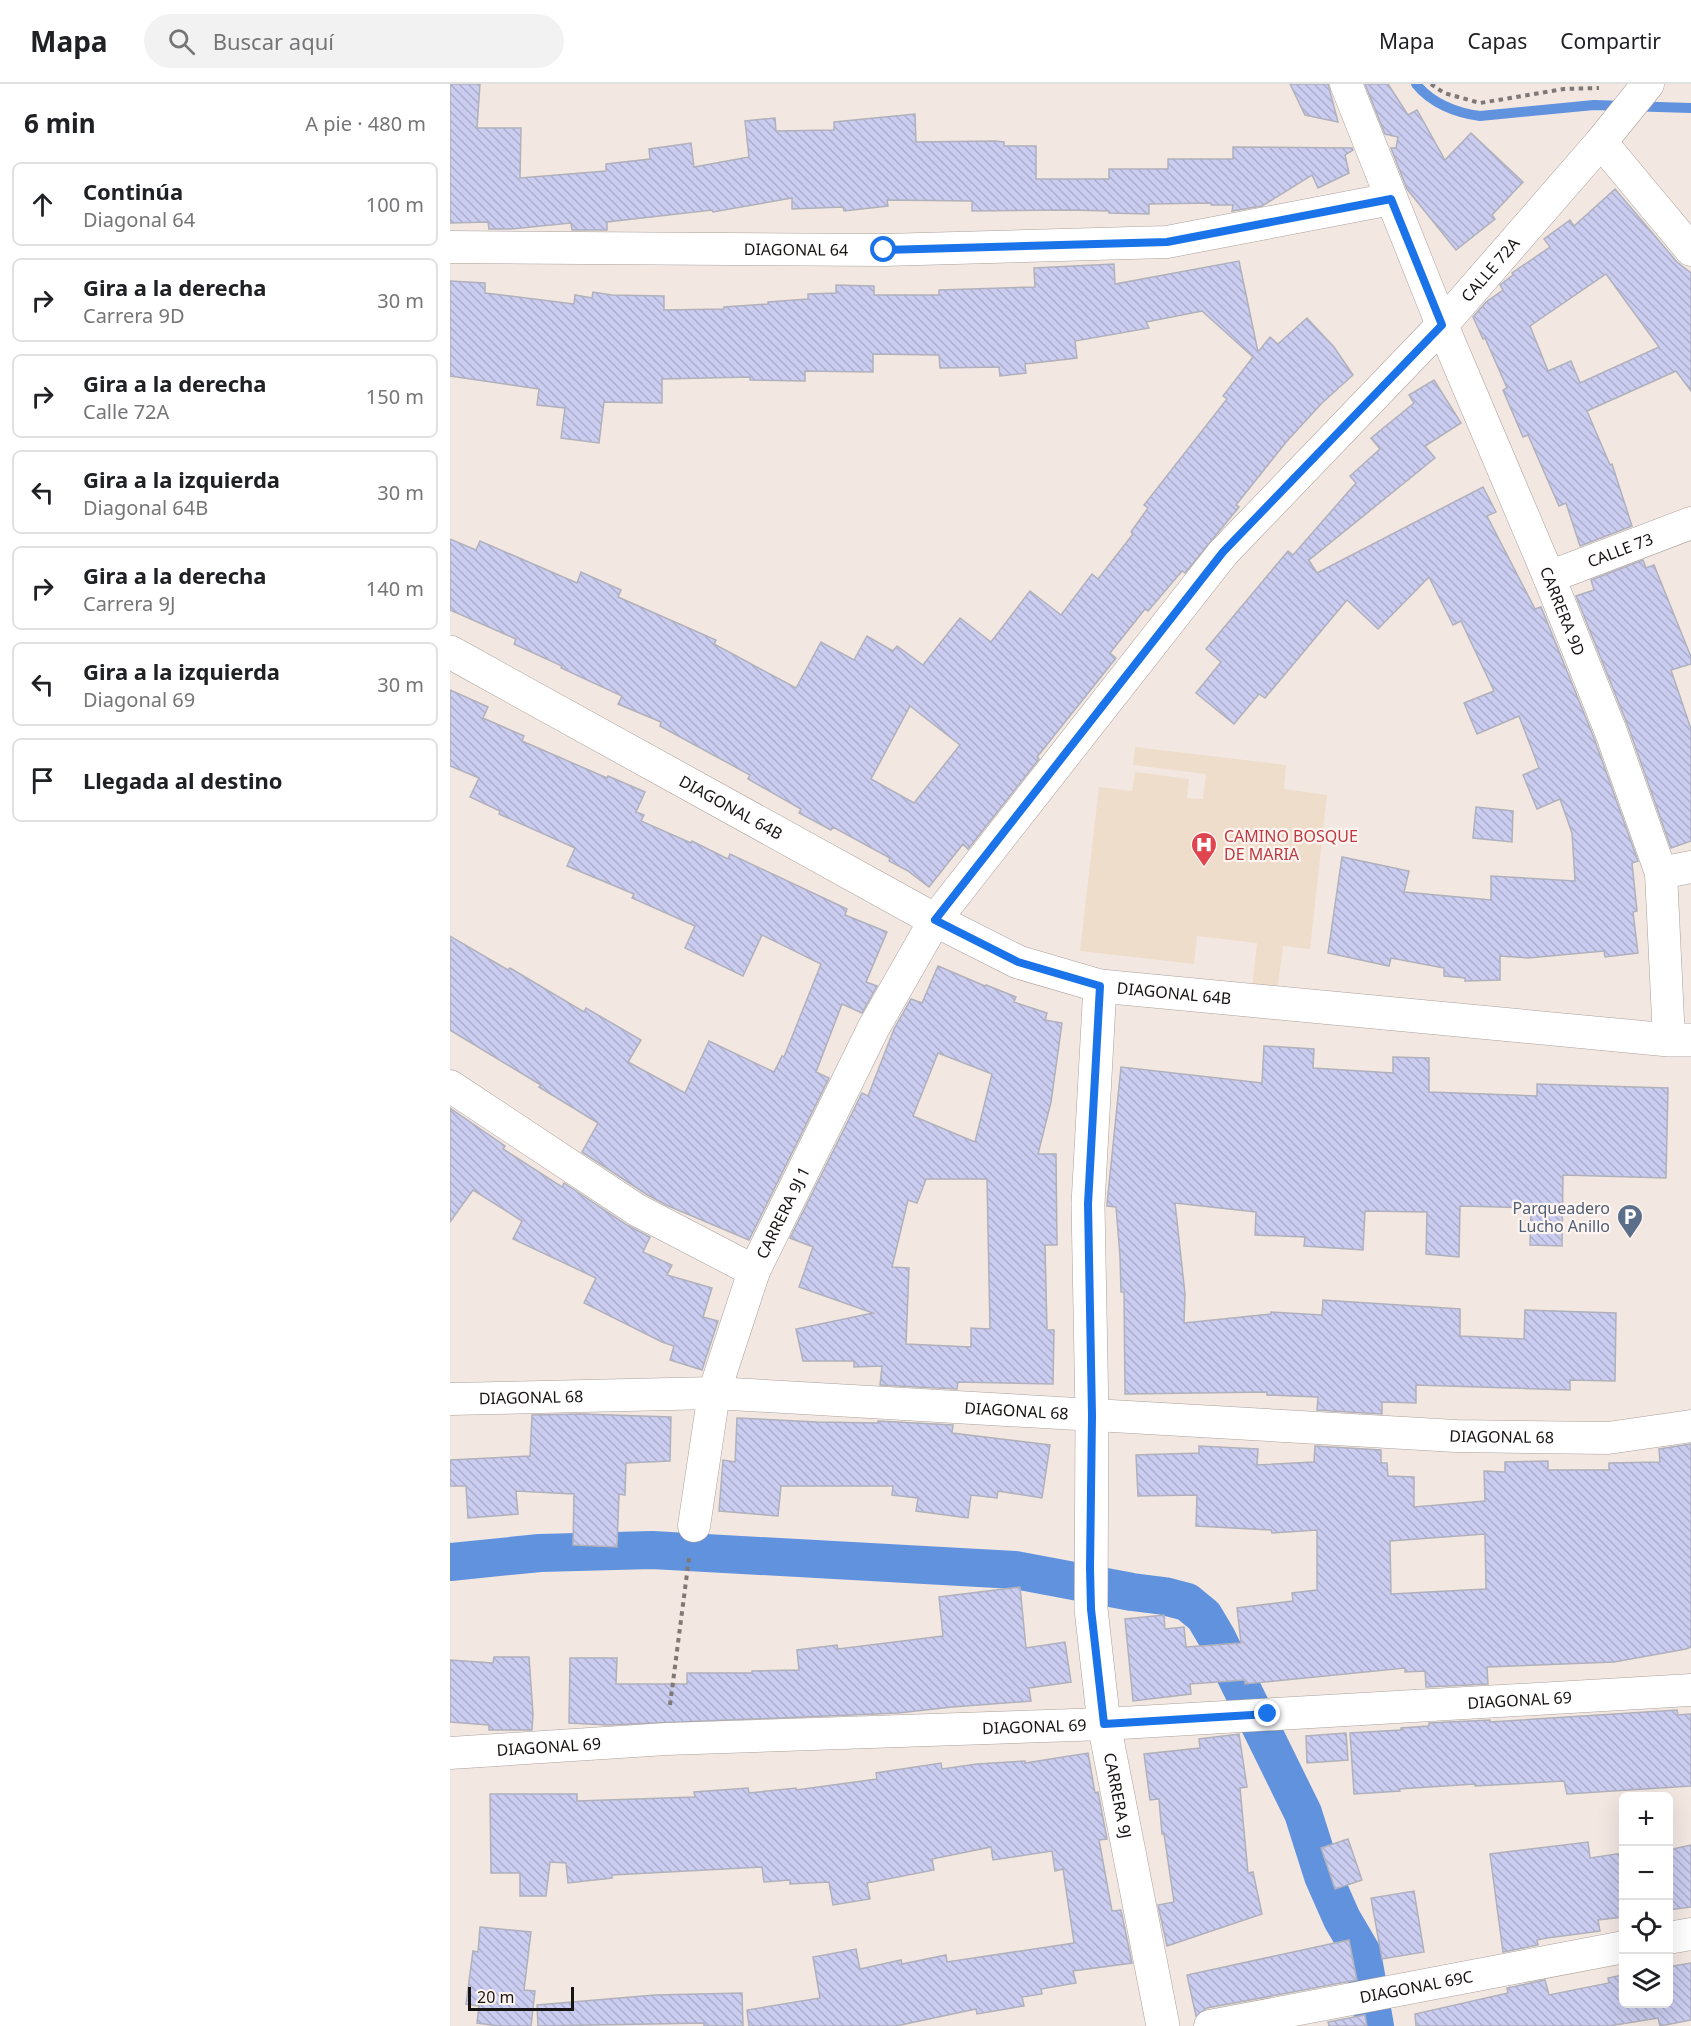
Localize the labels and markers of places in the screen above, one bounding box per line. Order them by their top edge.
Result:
place label: CAMINO BOSQUE DE MARIA [1224,825,1358,865]
hospital icon: CAMINO BOSQUE DE MARIA [1189,830,1219,868]
place label: Parqueadero Lucho Anillo [1512,1197,1610,1237]
parking icon: Parqueadero Lucho Anillo [1615,1202,1645,1240]

